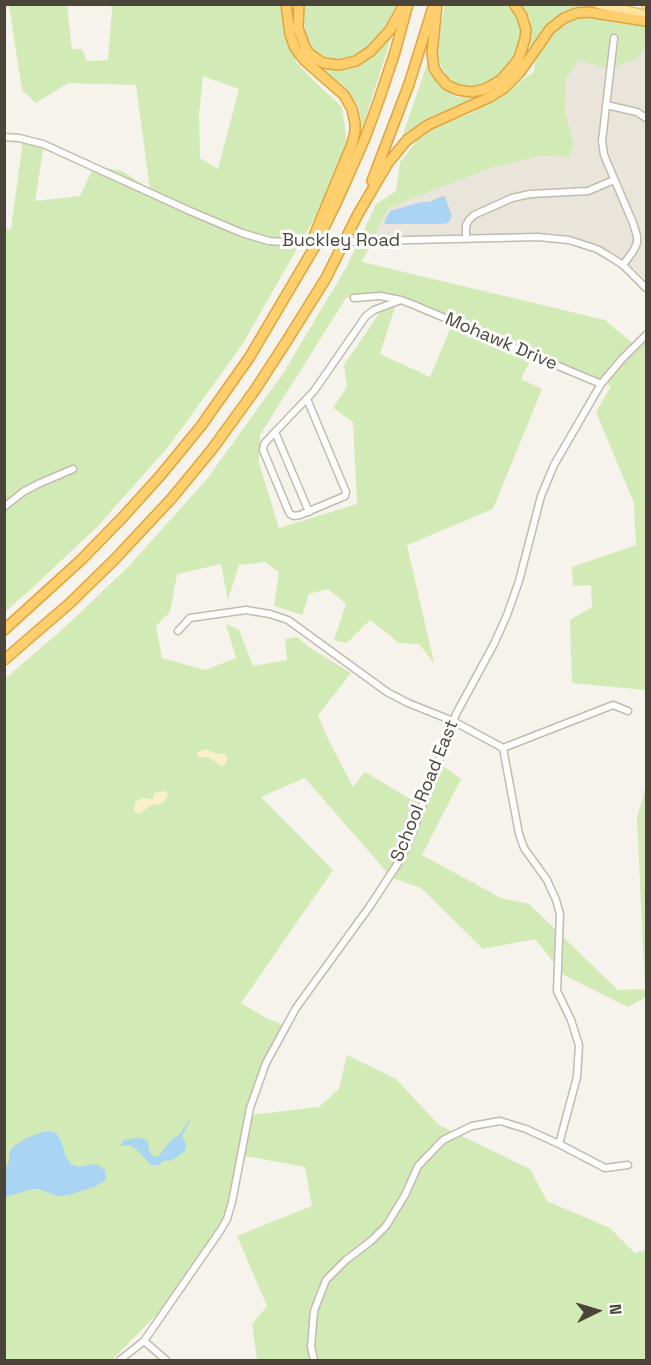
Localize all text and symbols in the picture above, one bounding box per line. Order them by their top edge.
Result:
street label: Buckley Road [282,230,400,252]
street label: Mohawk Drive [442,309,560,375]
street label: School Road East [387,717,463,865]
north arrow [567,1281,627,1341]
text: N [605,1303,626,1316]

